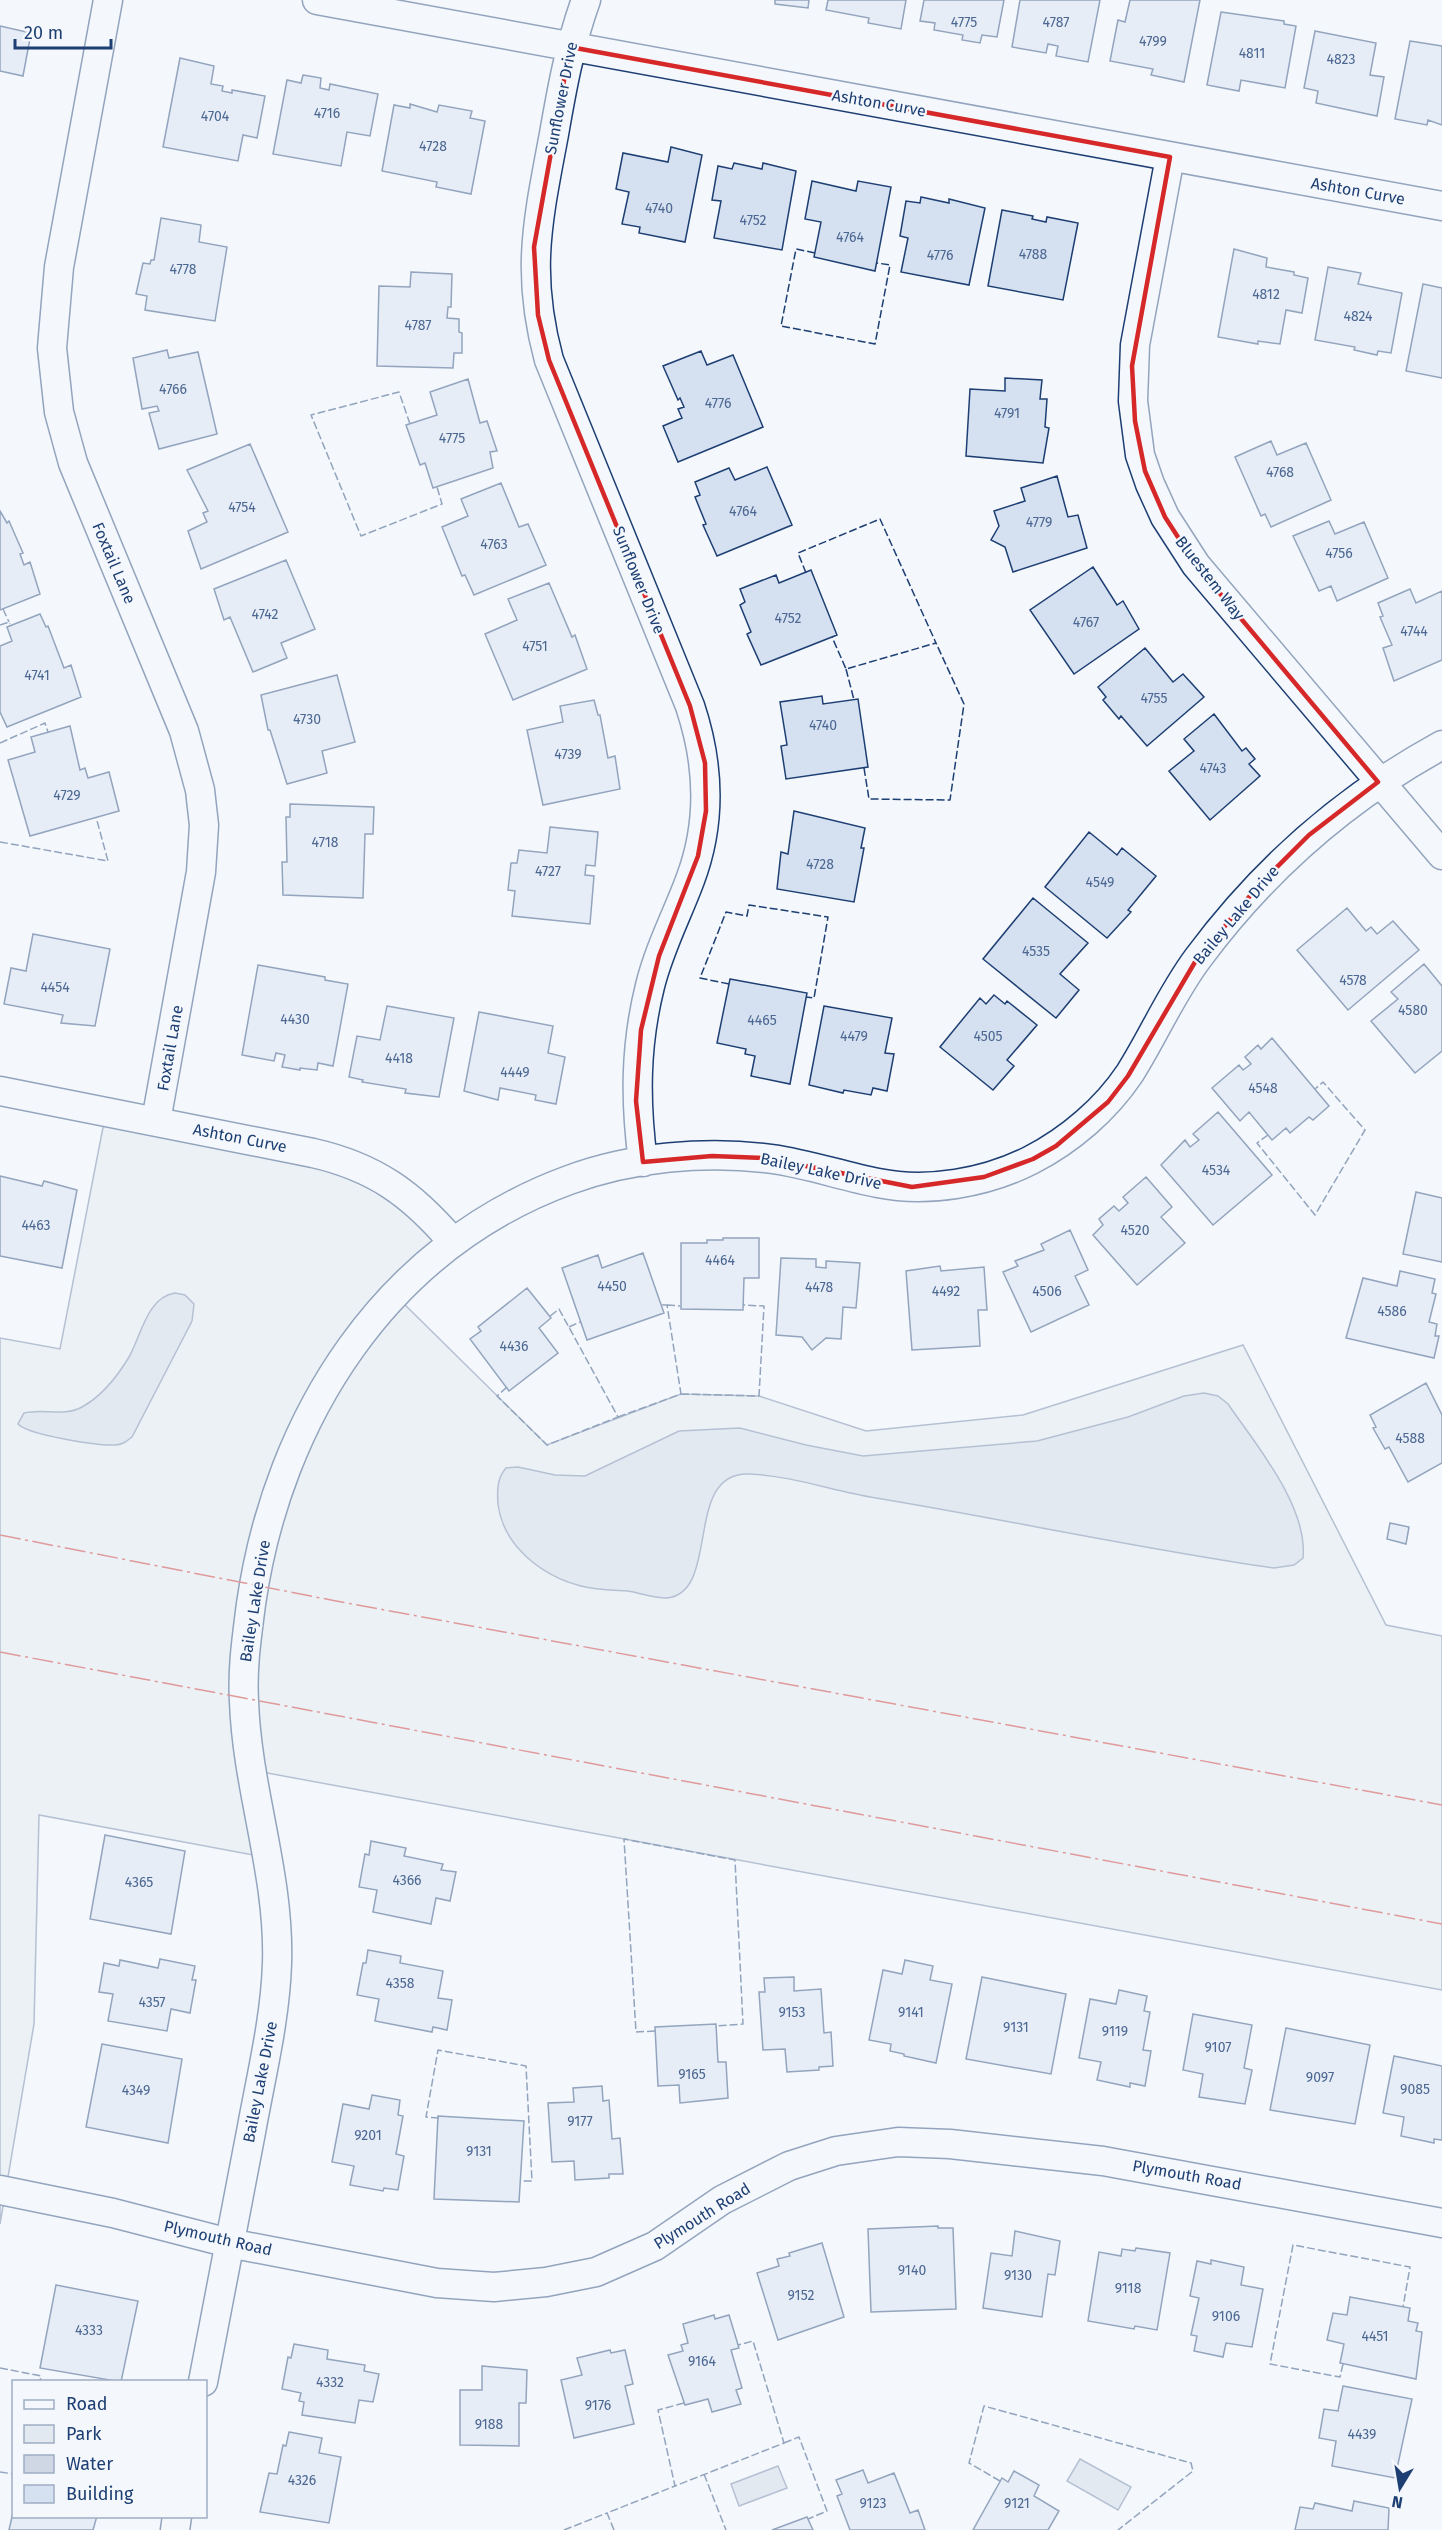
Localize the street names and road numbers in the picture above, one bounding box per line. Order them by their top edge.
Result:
street label: Sunflower Drive [541,40,581,156]
street label: Ashton Curve [830,85,928,121]
street label: Ashton Curve [1309,173,1407,209]
street label: Foxtail Lane [88,519,140,607]
street label: Sunflower Drive [609,523,669,637]
street label: Bluestem Way [1171,532,1249,624]
street label: Bailey Lake Drive [1189,862,1283,968]
street label: Foxtail Lane [153,1004,187,1092]
street label: Ashton Curve [191,1120,289,1156]
street label: Bailey Lake Drive [759,1149,883,1193]
street label: Bailey Lake Drive [236,1539,274,1663]
street label: Bailey Lake Drive [239,2020,281,2144]
street label: Plymouth Road [1131,2156,1243,2194]
street label: Plymouth Road [650,2179,754,2253]
street label: Plymouth Road [162,2216,274,2260]

